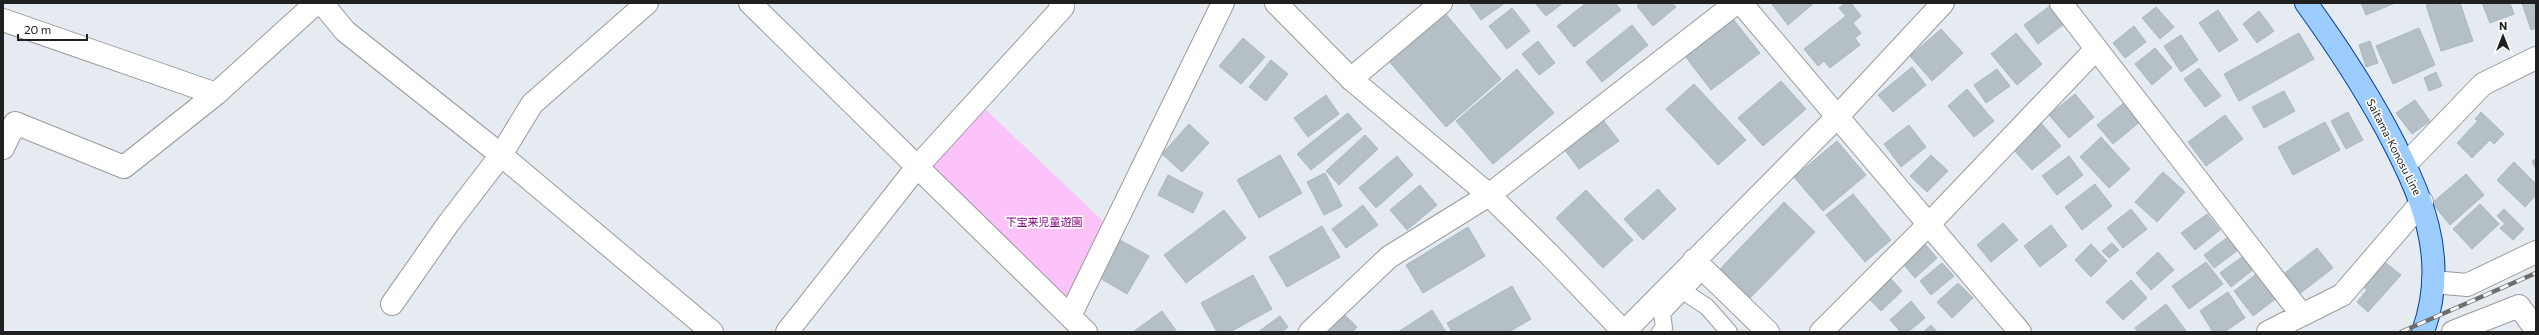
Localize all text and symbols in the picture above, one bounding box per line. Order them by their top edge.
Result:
scale bar [18,16,87,42]
north arrow [2483,16,2523,56]
text: N [2499,19,2507,32]
text: 20 m [24,22,51,36]
street label: Saitama-Konosu Line [2365,97,2424,197]
park label: 下宝来児童遊園 [1006,215,1083,228]

